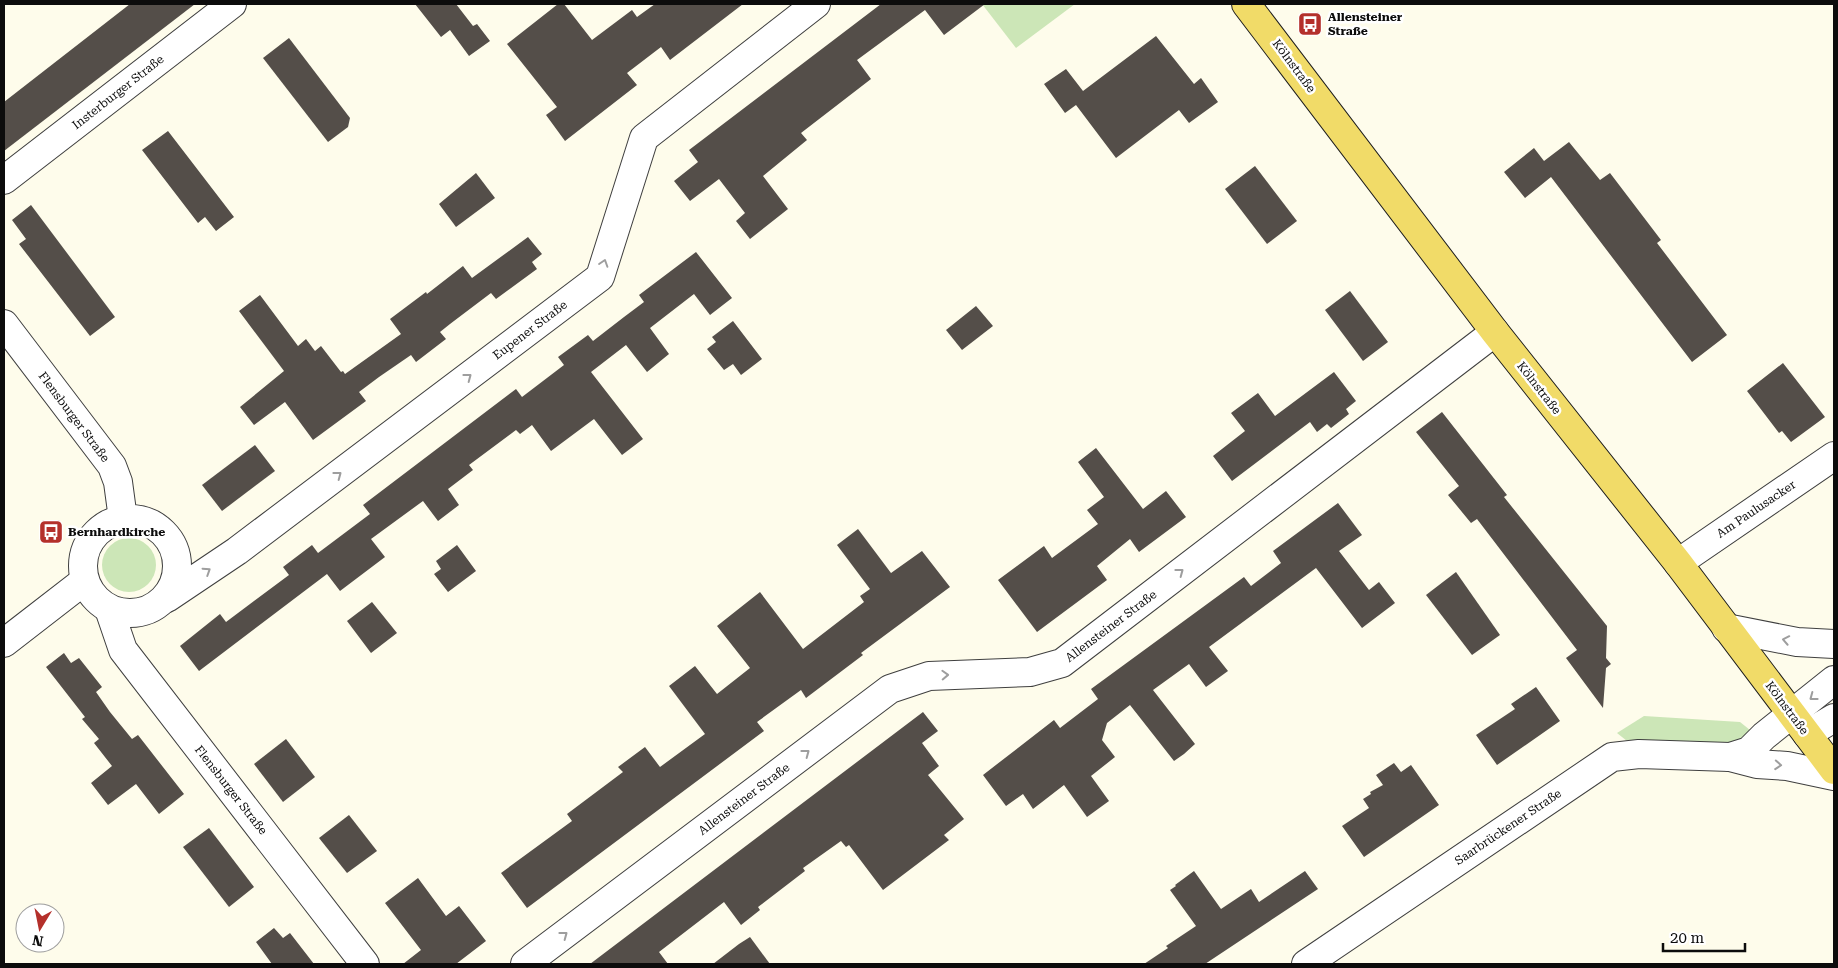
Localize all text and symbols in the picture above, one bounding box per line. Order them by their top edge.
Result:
place label: Allensteiner Straße [1328,10,1403,38]
bus stop icon: Allensteiner Straße [1297,11,1323,37]
street label: Kölnstraße [1269,37,1319,96]
street label: Insterburger Straße [70,52,167,132]
one-way arrow [598,259,608,267]
street label: Eupener Straße [490,297,570,362]
street label: Kölnstraße [1514,359,1564,417]
street label: Flensburger Straße [36,369,113,465]
one-way arrow [462,374,471,382]
one-way arrow [332,472,342,481]
street label: Am Paulusacker [1714,477,1798,541]
bus stop icon: Bernhardkirche [38,519,64,545]
place label: Bernhardkirche [68,525,165,539]
one-way arrow [202,568,211,577]
one-way arrow [1174,570,1183,578]
street label: Allensteiner Straße [1063,587,1160,665]
one-way arrow [1781,635,1790,645]
one-way arrow [941,670,949,680]
street label: Kölnstraße [1762,679,1812,738]
one-way arrow [1809,691,1819,700]
street label: Flensburger Straße [192,743,270,838]
one-way arrow [800,750,809,758]
street label: Allensteiner Straße [696,760,793,838]
one-way arrow [1774,760,1782,771]
street label: Saarbrückener Straße [1452,786,1564,868]
north arrow [15,903,65,953]
scale bar [1663,920,1746,952]
text: 20 m [1670,929,1705,947]
text: N [31,932,44,950]
one-way arrow [558,932,568,941]

